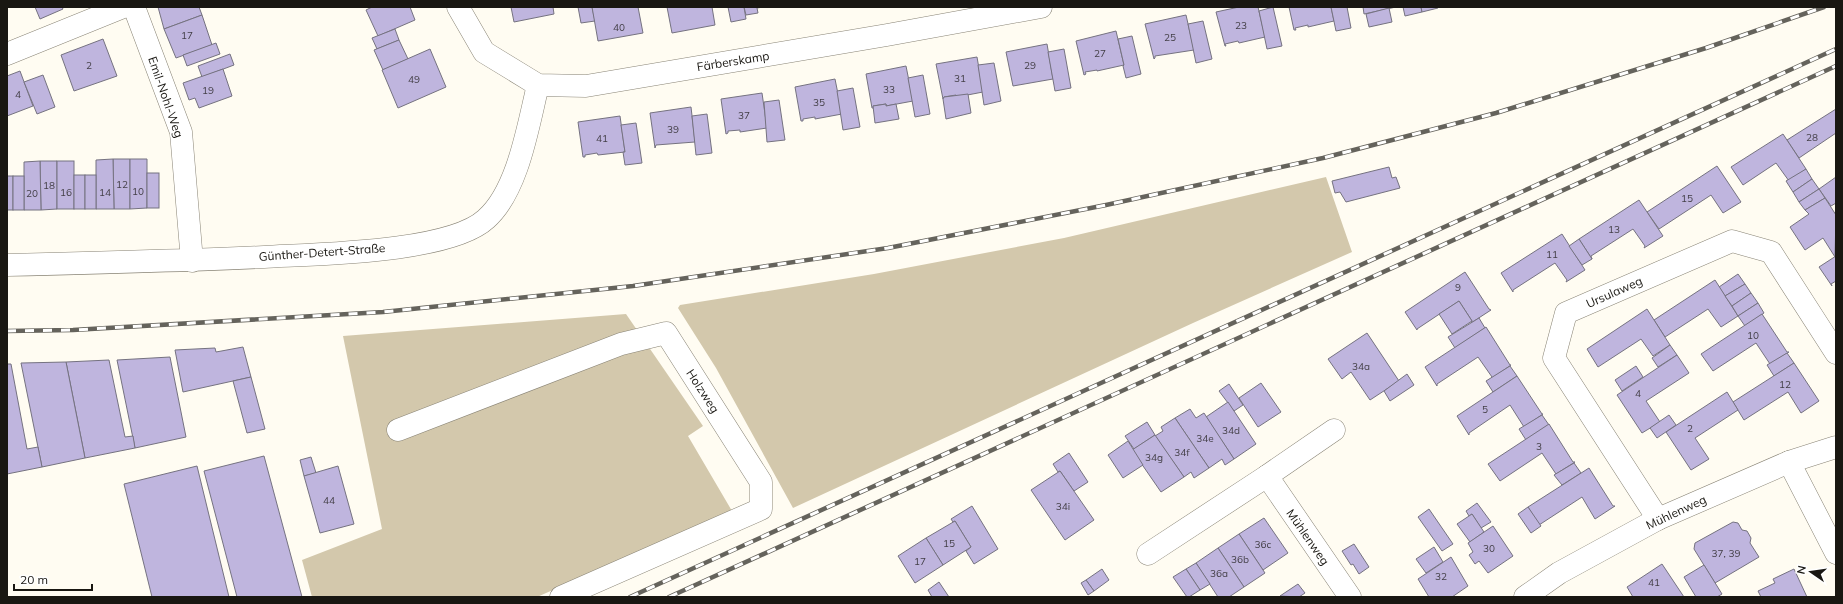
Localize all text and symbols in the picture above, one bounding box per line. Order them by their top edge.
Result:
house number: 23 [1235,19,1247,32]
house number: 40 [613,21,625,34]
house number: 17 [181,29,193,42]
house number: 25 [1164,31,1176,44]
house number: 27 [1094,47,1106,60]
street label: Färberskamp [696,48,770,74]
street label: Emil-Nohl-Weg [145,54,187,140]
house number: 2 [86,59,92,72]
house number: 29 [1024,59,1036,72]
house number: 31 [954,72,966,85]
house number: 49 [408,73,420,86]
house number: 33 [883,83,895,96]
house number: 19 [202,84,214,97]
house number: 4 [15,88,21,101]
house number: 35 [813,96,825,109]
house number: 37 [738,109,750,122]
house number: 39 [667,123,679,136]
house number: 28 [1806,131,1818,144]
house number: 41 [596,132,608,145]
house number: 12 [116,178,128,191]
house number: 18 [43,179,55,192]
house number: 10 [132,185,144,198]
house number: 16 [60,186,72,199]
house number: 14 [99,186,111,199]
house number: 20 [26,187,38,200]
house number: 15 [1681,192,1693,205]
house number: 13 [1608,223,1620,236]
street label: Günther-Detert-Straße [258,240,386,264]
house number: 11 [1546,248,1558,261]
street label: Ursulaweg [1584,273,1644,311]
house number: 9 [1455,281,1461,294]
house number: 10 [1747,329,1759,342]
house number: 34a [1352,360,1370,373]
street label: Holzweg [683,366,723,416]
house number: 12 [1779,378,1791,391]
house number: 4 [1635,387,1641,400]
house number: 5 [1482,403,1488,416]
house number: 2 [1687,422,1693,435]
house number: 34d [1222,424,1240,437]
house number: 34e [1196,432,1214,445]
house number: 3 [1536,440,1542,453]
house number: 34f [1174,446,1190,459]
house number: 34g [1145,451,1163,464]
street label: Mühlenweg [1644,492,1708,532]
house number: 44 [323,494,335,507]
house number: 34i [1056,500,1070,513]
street label: Mühlenweg [1283,506,1333,568]
house number: 15 [943,537,955,550]
house number: 36c [1255,538,1272,551]
house number: 30 [1483,542,1495,555]
house number: 37, 39 [1712,547,1740,560]
north arrow [1791,552,1831,592]
house number: 36b [1231,553,1249,566]
house number: 17 [914,555,926,568]
text: N [1794,564,1809,575]
scale bar [14,566,92,592]
house number: 36a [1210,567,1228,580]
house number: 32 [1435,570,1447,583]
text: 20 m [20,572,48,587]
house number: 41 [1648,576,1660,589]

